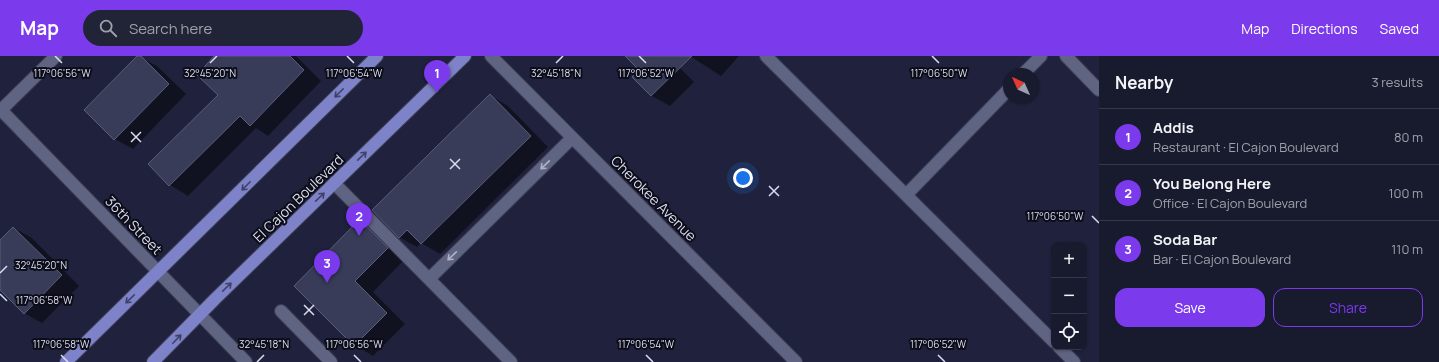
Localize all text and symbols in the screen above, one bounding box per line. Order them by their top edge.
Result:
search box [83,10,363,46]
text: Map [20,15,59,41]
icon: search [97,17,119,39]
text: Search here [129,18,212,39]
text: Map [1241,19,1269,38]
text: Directions [1291,19,1358,38]
text: Saved [1380,19,1419,38]
pin: 1 [424,60,450,93]
text: 117°06'56"W [33,66,91,80]
text: 32°45'20"N [184,66,236,80]
text: 117°06'54"W [326,66,383,80]
text: 32°45'18"N [531,66,581,80]
text: 117°06'52"W [618,66,675,80]
text: 117°06'50"W [911,66,968,80]
north arrow [1003,68,1039,104]
text: Nearby [1115,71,1173,94]
text: 3 results [1371,73,1423,91]
one-way arrow [334,88,344,98]
text: Addis [1153,117,1194,138]
text: 1 [1125,128,1131,146]
text: 80 m [1394,128,1423,146]
text: Restaurant · El Cajon Boulevard [1153,138,1339,156]
street label: El Cajon Boulevard [249,150,347,246]
one-way arrow [357,151,367,161]
street label: Cherokee Avenue [607,151,701,245]
one-way arrow [540,160,550,170]
your location [733,168,753,188]
text: You Belong Here [1153,173,1271,194]
one-way arrow [241,181,251,191]
text: 2 [1124,184,1132,202]
text: 100 m [1388,184,1423,202]
street label: 36th Street [101,192,167,259]
one-way arrow [315,192,325,201]
text: Office · El Cajon Boulevard [1153,194,1307,212]
pin: 2 [346,203,372,236]
text: 117°06'50"W [1027,209,1084,223]
text: Soda Bar [1153,229,1217,250]
text: 3 [1124,240,1132,258]
text: 110 m [1391,240,1423,258]
map controls [1051,242,1087,350]
button: + [1051,242,1087,278]
pin: 3 [314,250,340,283]
text: Bar · El Cajon Boulevard [1153,250,1291,268]
one-way arrow [447,251,457,261]
text: 32°45'20"N [15,258,67,272]
button: − [1051,278,1087,314]
one-way arrow [222,282,232,292]
button: Save [1115,288,1265,327]
button: Share [1273,288,1423,327]
text: 117°06'58"W [16,293,73,307]
one-way arrow [125,294,135,304]
button: locate [1051,314,1087,350]
one-way arrow [172,334,182,344]
text: 117°06'58"W [33,337,90,351]
text: 32°45'18"N [239,337,289,351]
text: 117°06'56"W [325,337,383,351]
text: 117°06'54"W [618,337,675,351]
text: 117°06'52"W [910,337,967,351]

